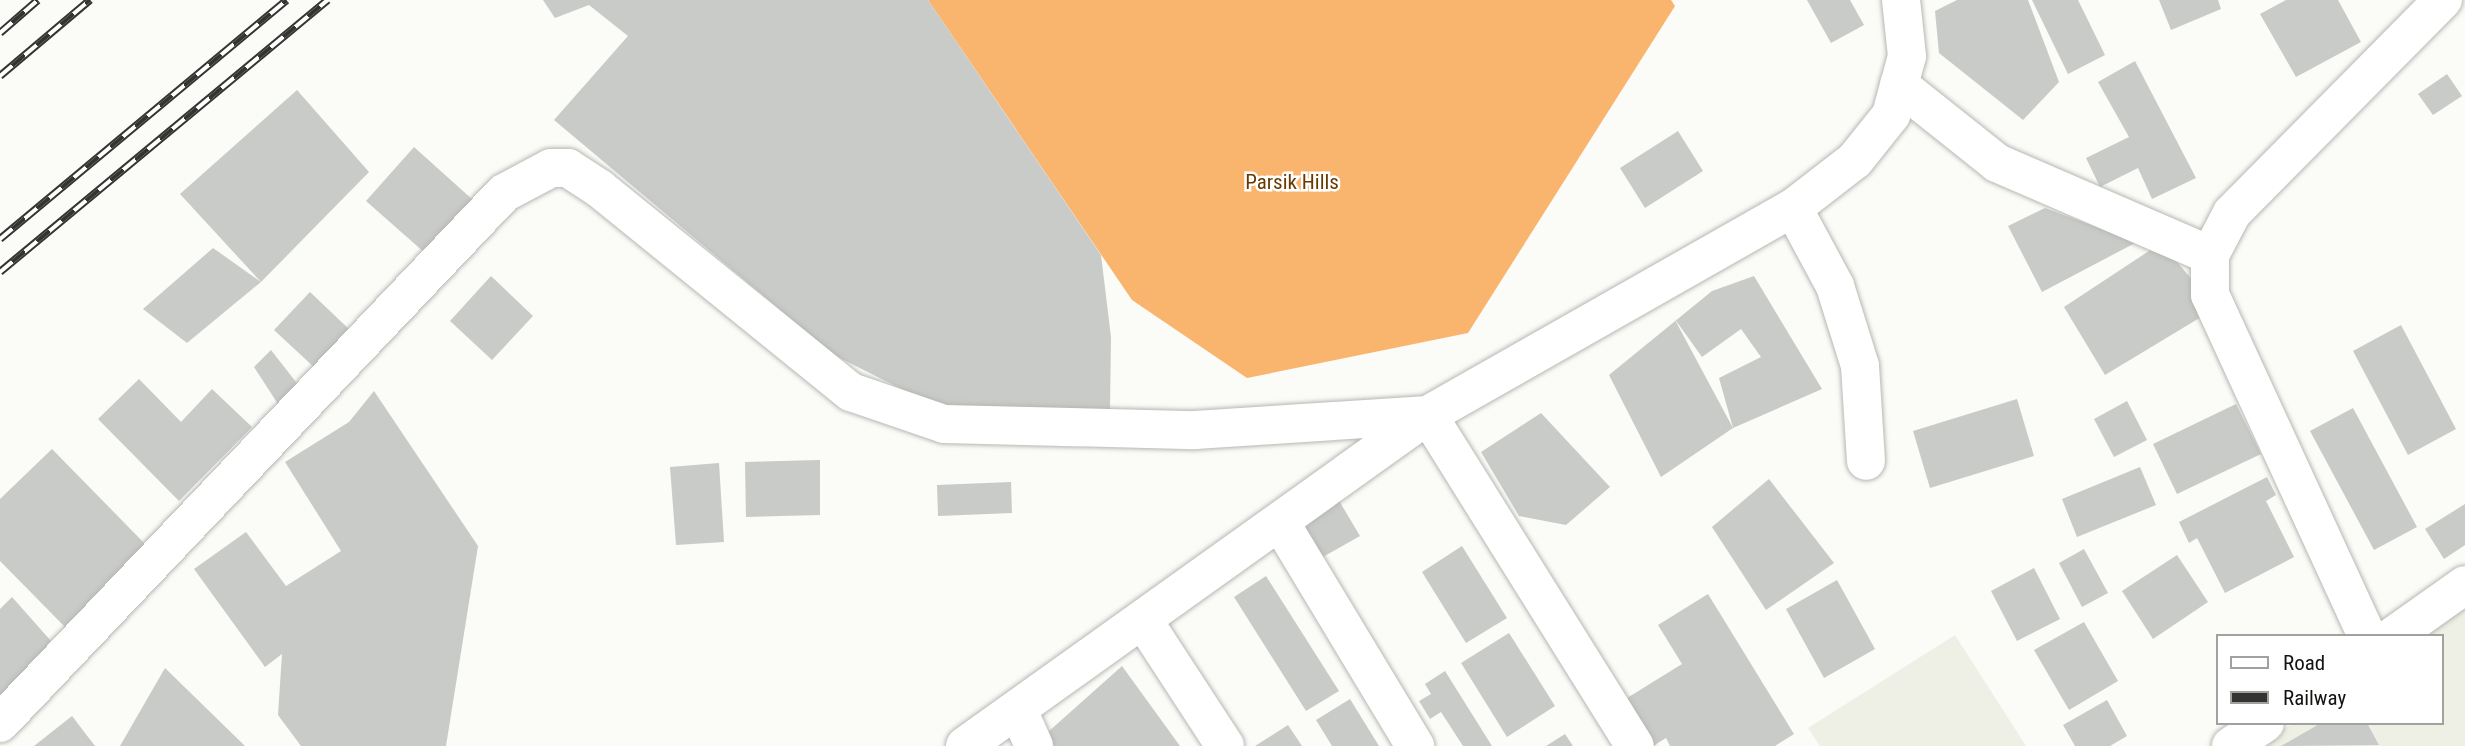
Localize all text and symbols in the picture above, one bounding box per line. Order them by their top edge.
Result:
park label: Parsik Hills [1245,169,1339,195]
legend [2216,634,2444,725]
text: Road [2283,651,2325,675]
text: Railway [2283,686,2346,710]

